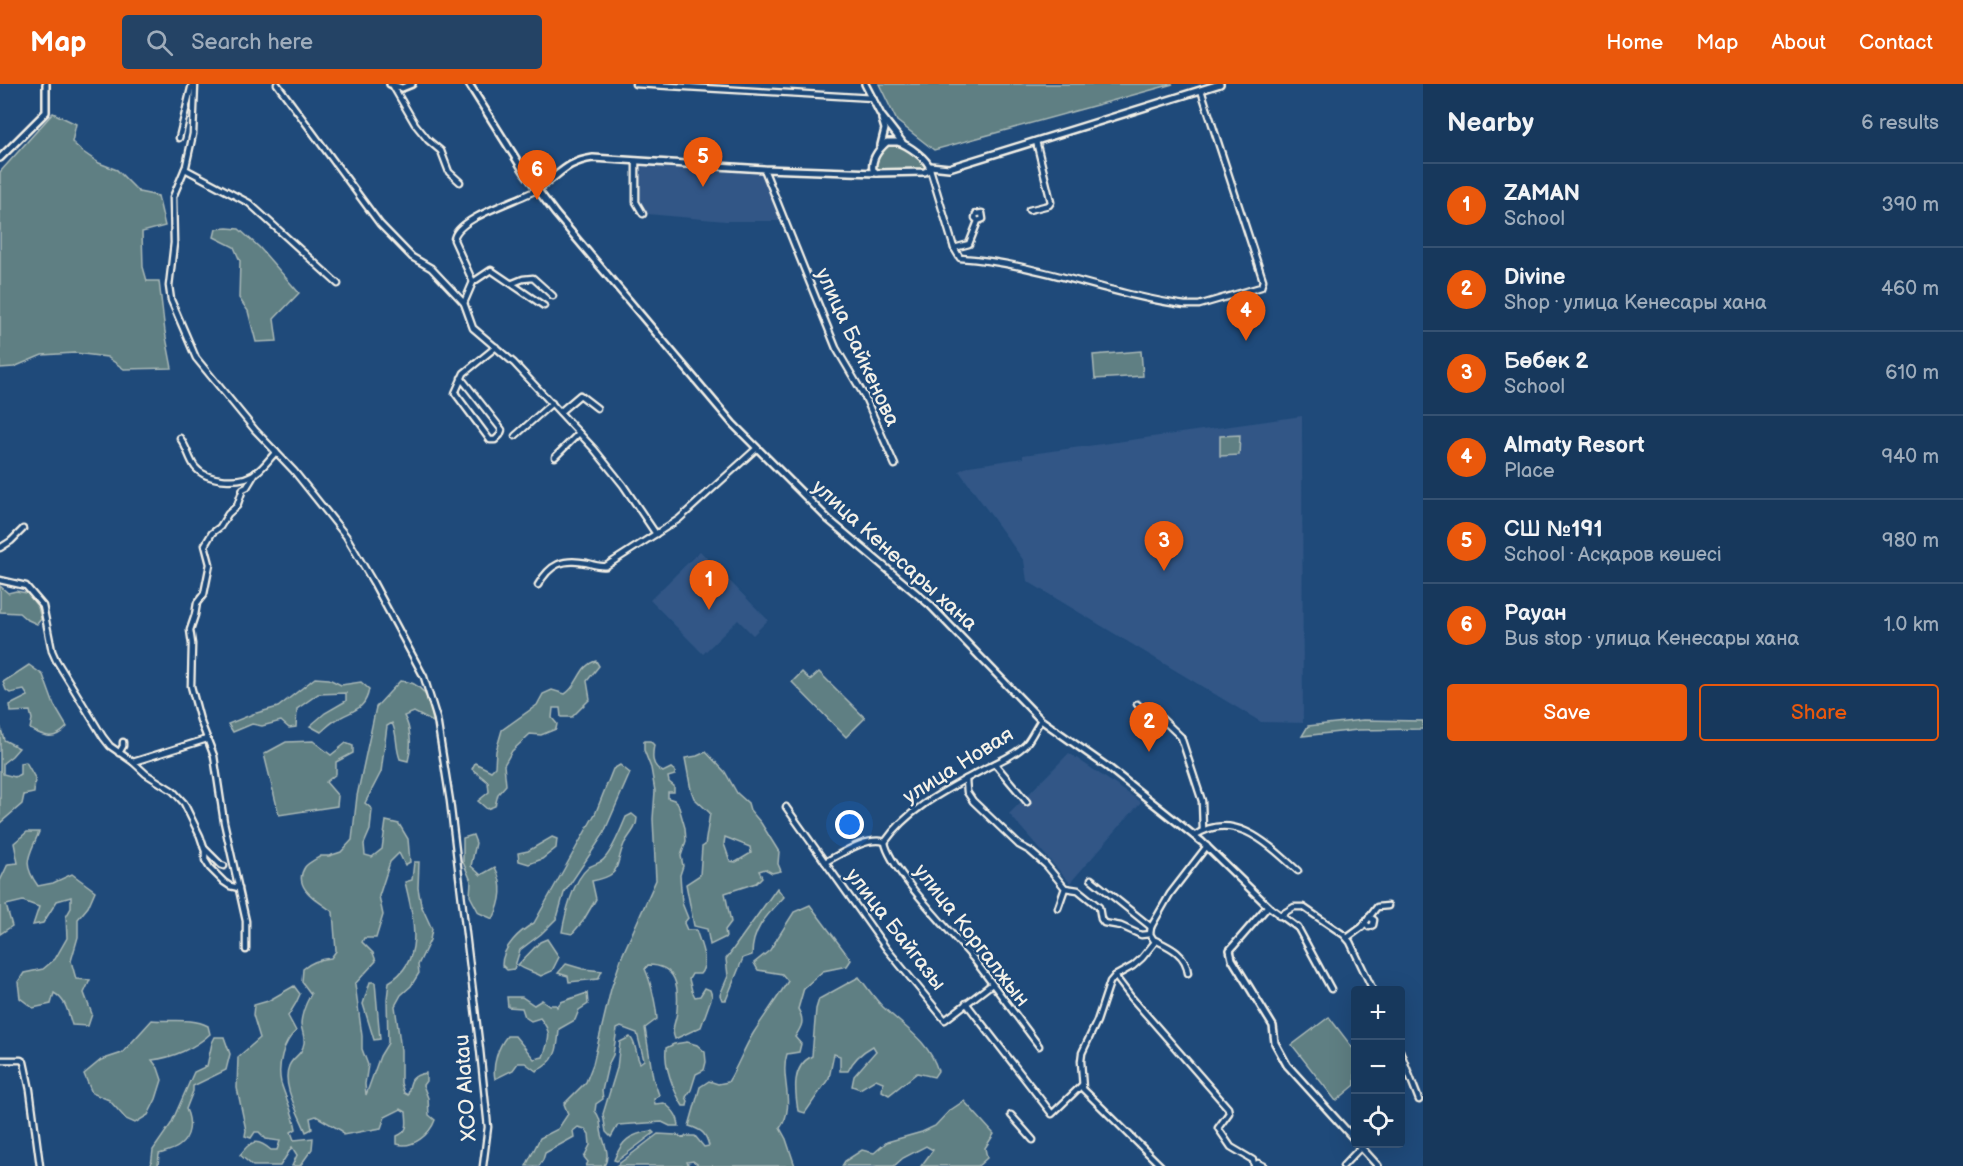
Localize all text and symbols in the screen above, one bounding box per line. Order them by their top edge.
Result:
search box [122,15,542,69]
text: Map [30,26,86,59]
icon: search [143,26,176,59]
text: Search here [191,29,313,56]
text: Home [1606,30,1663,55]
text: Map [1696,30,1738,55]
text: About [1771,30,1826,55]
text: Contact [1859,30,1933,55]
text: Nearby [1447,108,1534,139]
text: 6 results [1861,111,1939,135]
pin: 5 [684,138,722,187]
pin: 6 [518,150,556,200]
text: ZAMAN [1504,180,1580,207]
text: 1 [1462,193,1471,217]
text: 390 m [1881,193,1939,217]
text: School [1504,207,1565,231]
street label: улица Байкенова [810,264,905,431]
text: Divine [1504,264,1565,291]
text: 2 [1461,277,1472,301]
text: 460 m [1881,277,1939,301]
text: Shop · улица Кенесары хана [1504,291,1767,315]
pin: 4 [1226,292,1266,341]
text: Бөбек 2 [1504,348,1588,375]
text: 3 [1461,361,1472,385]
text: 610 m [1885,361,1939,385]
text: School [1504,375,1565,399]
text: Almaty Resort [1504,432,1645,459]
text: 4 [1461,445,1472,469]
text: 940 m [1882,445,1939,469]
text: Place [1504,459,1555,483]
street label: улица Кенесары хана [807,475,983,637]
text: СШ №191 [1504,516,1603,543]
pin: 3 [1144,522,1184,571]
text: 5 [1461,529,1472,553]
text: 980 m [1882,529,1939,553]
text: School · Асқаров көшесі [1504,543,1722,567]
pin: 1 [690,560,728,610]
text: Рауан [1504,600,1567,627]
text: 6 [1460,613,1473,637]
text: 1.0 km [1884,613,1939,637]
text: Bus stop · улица Кенесары хана [1504,627,1799,651]
button: Save [1447,684,1687,741]
button: Share [1699,684,1939,741]
pin: 2 [1130,702,1168,752]
street label: улица Новая [898,722,1018,809]
your location [835,810,864,839]
street label: улица Коргалжын [908,859,1035,1011]
street label: улица Байгазы [840,863,951,995]
map controls [1351,986,1405,1148]
button: + [1351,986,1405,1040]
street label: XCO Alatau [449,1034,482,1143]
button: − [1351,1040,1405,1094]
button: locate [1351,1094,1405,1148]

